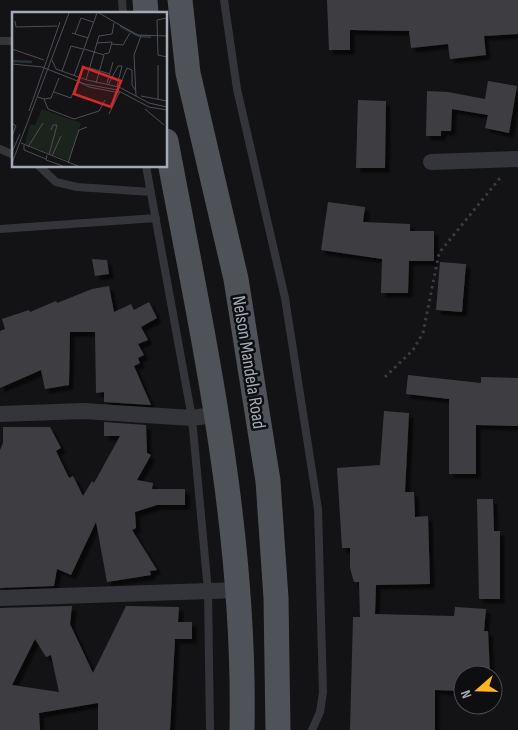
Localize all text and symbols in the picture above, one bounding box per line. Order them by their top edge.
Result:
inset map [12,12,168,168]
street label: Nelson Mandela Road [227,294,270,430]
north arrow [453,665,503,715]
text: N [457,688,476,701]

